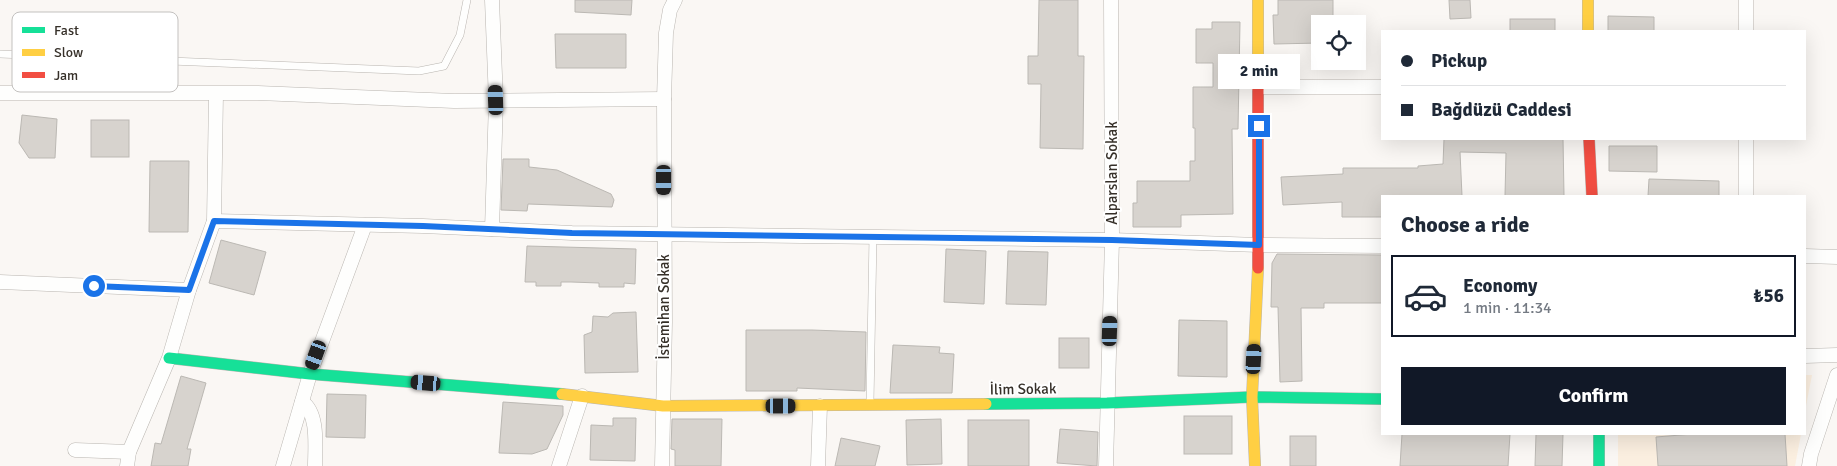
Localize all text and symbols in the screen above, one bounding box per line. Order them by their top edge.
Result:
legend [12,12,178,92]
map controls [1311,15,1366,70]
button: locate [1311,15,1366,70]
text: Fast [54,22,79,39]
text: Slow [54,44,83,61]
text: Pickup [1431,49,1487,73]
callout: 2 min [1218,54,1300,88]
text: 2 min [1240,61,1278,81]
text: Jam [54,67,78,84]
car [487,85,504,115]
text: Bağdüzü Caddesi [1431,98,1572,122]
route end [1248,115,1270,137]
street label: Alparslan Sokak [1103,121,1121,225]
car [656,165,671,195]
text: Choose a ride [1401,211,1529,238]
street label: İstemihan Sokak [655,254,673,360]
icon: car [1403,274,1448,319]
text: Economy [1463,274,1537,298]
route start [83,275,105,297]
text: ₺56 [1753,284,1784,308]
text: 1 min · 11:34 [1463,298,1552,318]
car [1101,316,1118,346]
car [303,338,328,372]
car [1245,344,1262,374]
button: Confirm [1401,367,1786,425]
car [410,374,441,392]
street label: İlim Sokak [989,379,1057,399]
car [766,399,796,414]

